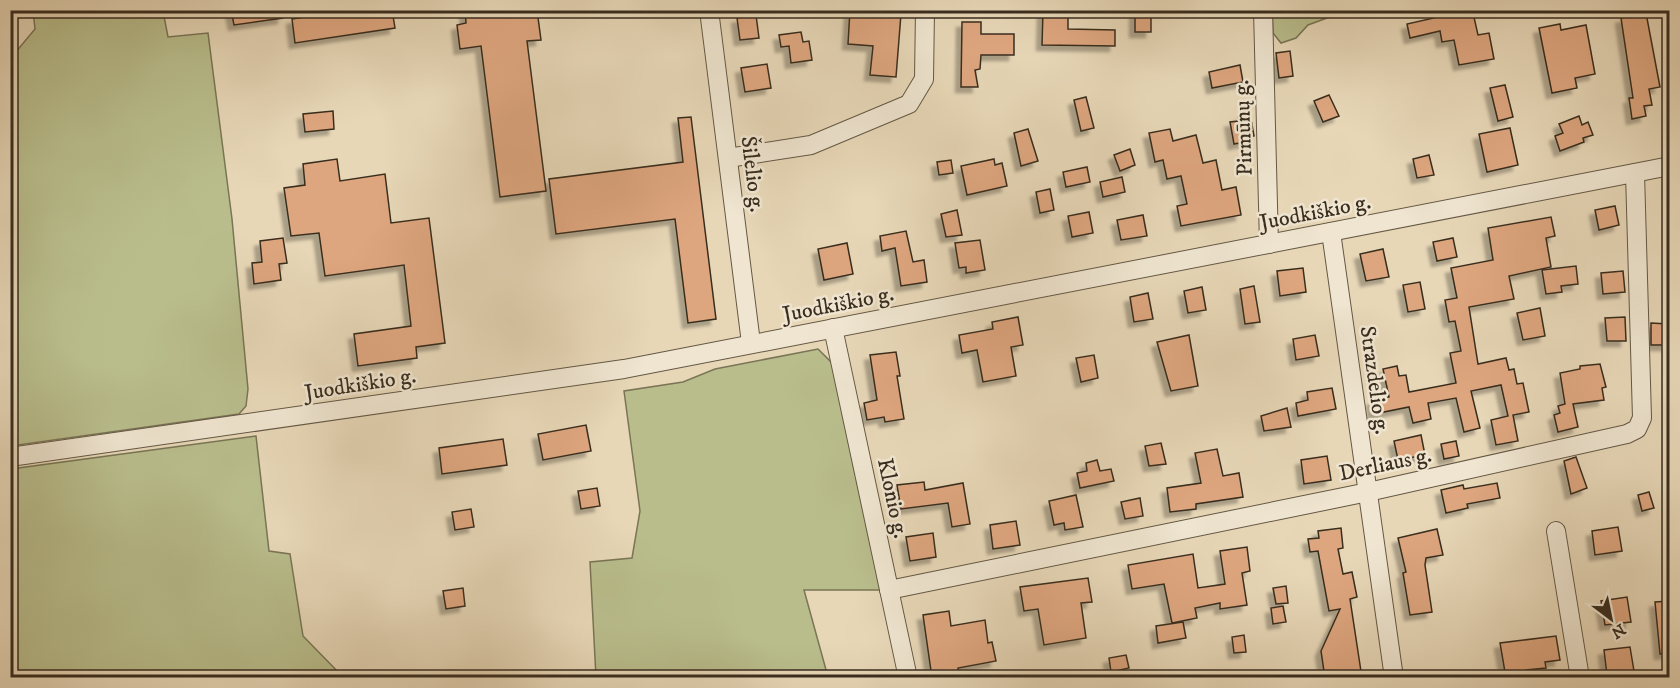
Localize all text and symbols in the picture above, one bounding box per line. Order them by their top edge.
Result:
street label: Pirmūnų g. [1228,79,1259,177]
street label: Šilelio g. [734,134,772,214]
street label: Juodkiškio g. [1256,188,1373,237]
street label: Juodkiškio g. [779,280,896,329]
street label: Strazdelio g. [1354,324,1395,436]
street label: Juodkiškio g. [301,362,418,407]
street label: Derliaus g. [1337,442,1434,487]
street label: Klonio g. [871,456,914,541]
north arrow [1581,589,1641,649]
text: N [1608,619,1629,643]

